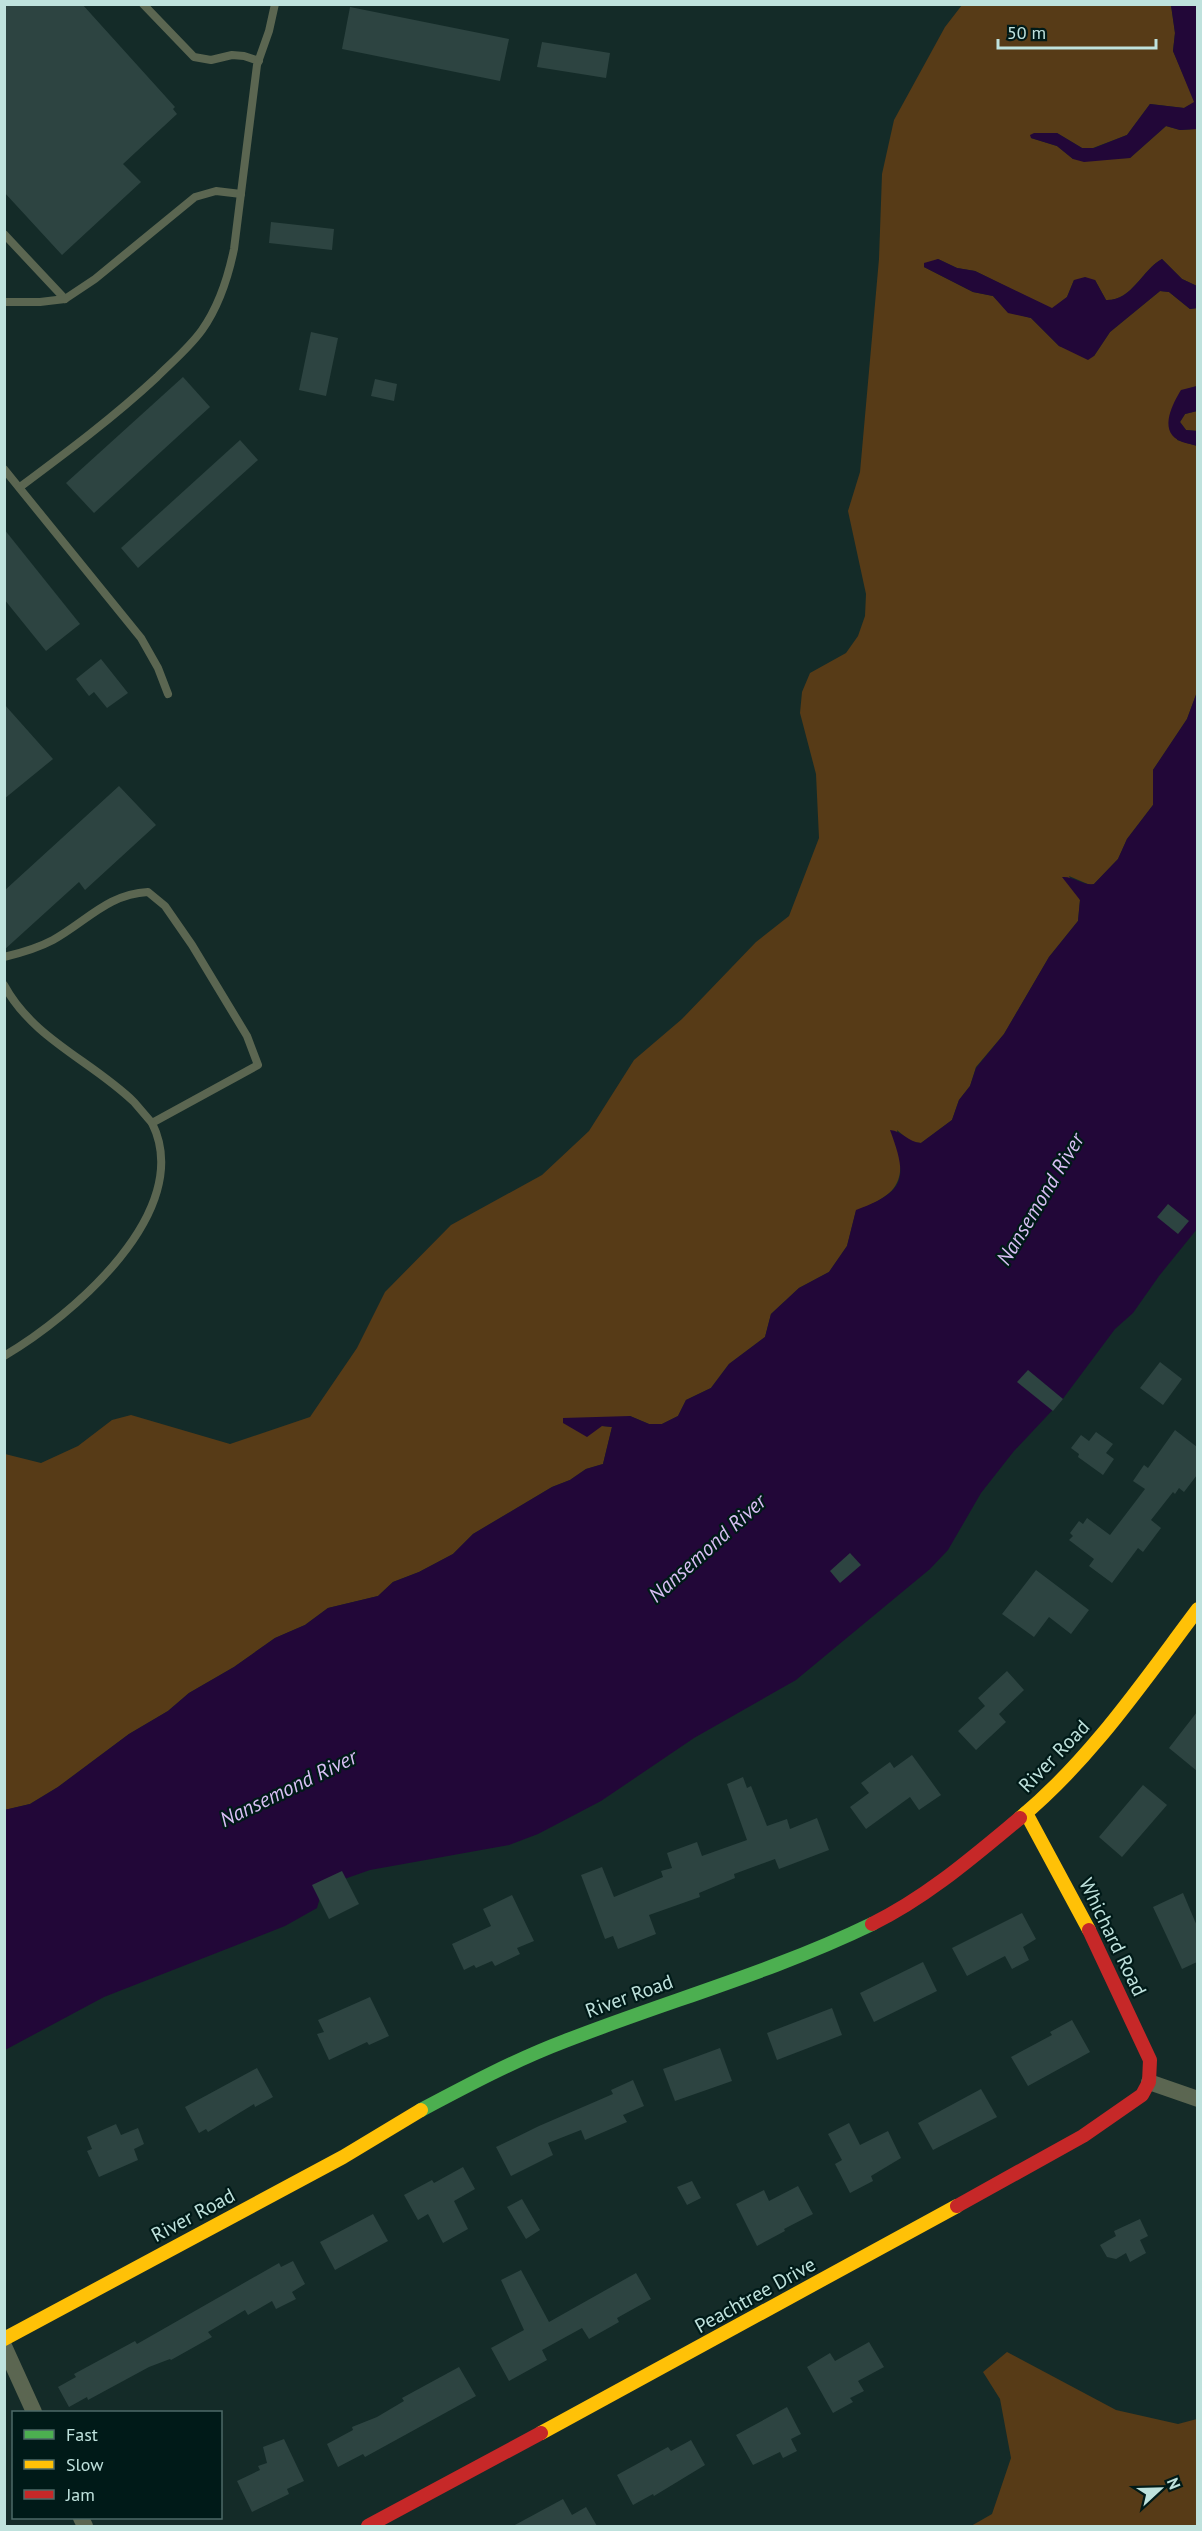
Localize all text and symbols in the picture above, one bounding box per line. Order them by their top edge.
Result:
scale bar [998,12,1156,50]
text: 50 m [1007,21,1046,44]
water label: Nansemond River [990,1126,1091,1270]
water label: Nansemond River [643,1487,773,1608]
street label: River Road [1013,1714,1095,1798]
water label: Nansemond River [215,1742,363,1833]
street label: Whichard Road [1073,1874,1153,2000]
street label: River Road [582,1968,676,2024]
street label: River Road [147,2182,239,2248]
street label: Peachtree Drive [690,2251,820,2339]
legend [12,2411,222,2519]
text: Fast [66,2423,98,2446]
text: Slow [66,2453,104,2476]
north arrow [1130,2459,1190,2519]
text: N [1163,2475,1185,2492]
text: Jam [65,2483,95,2506]

